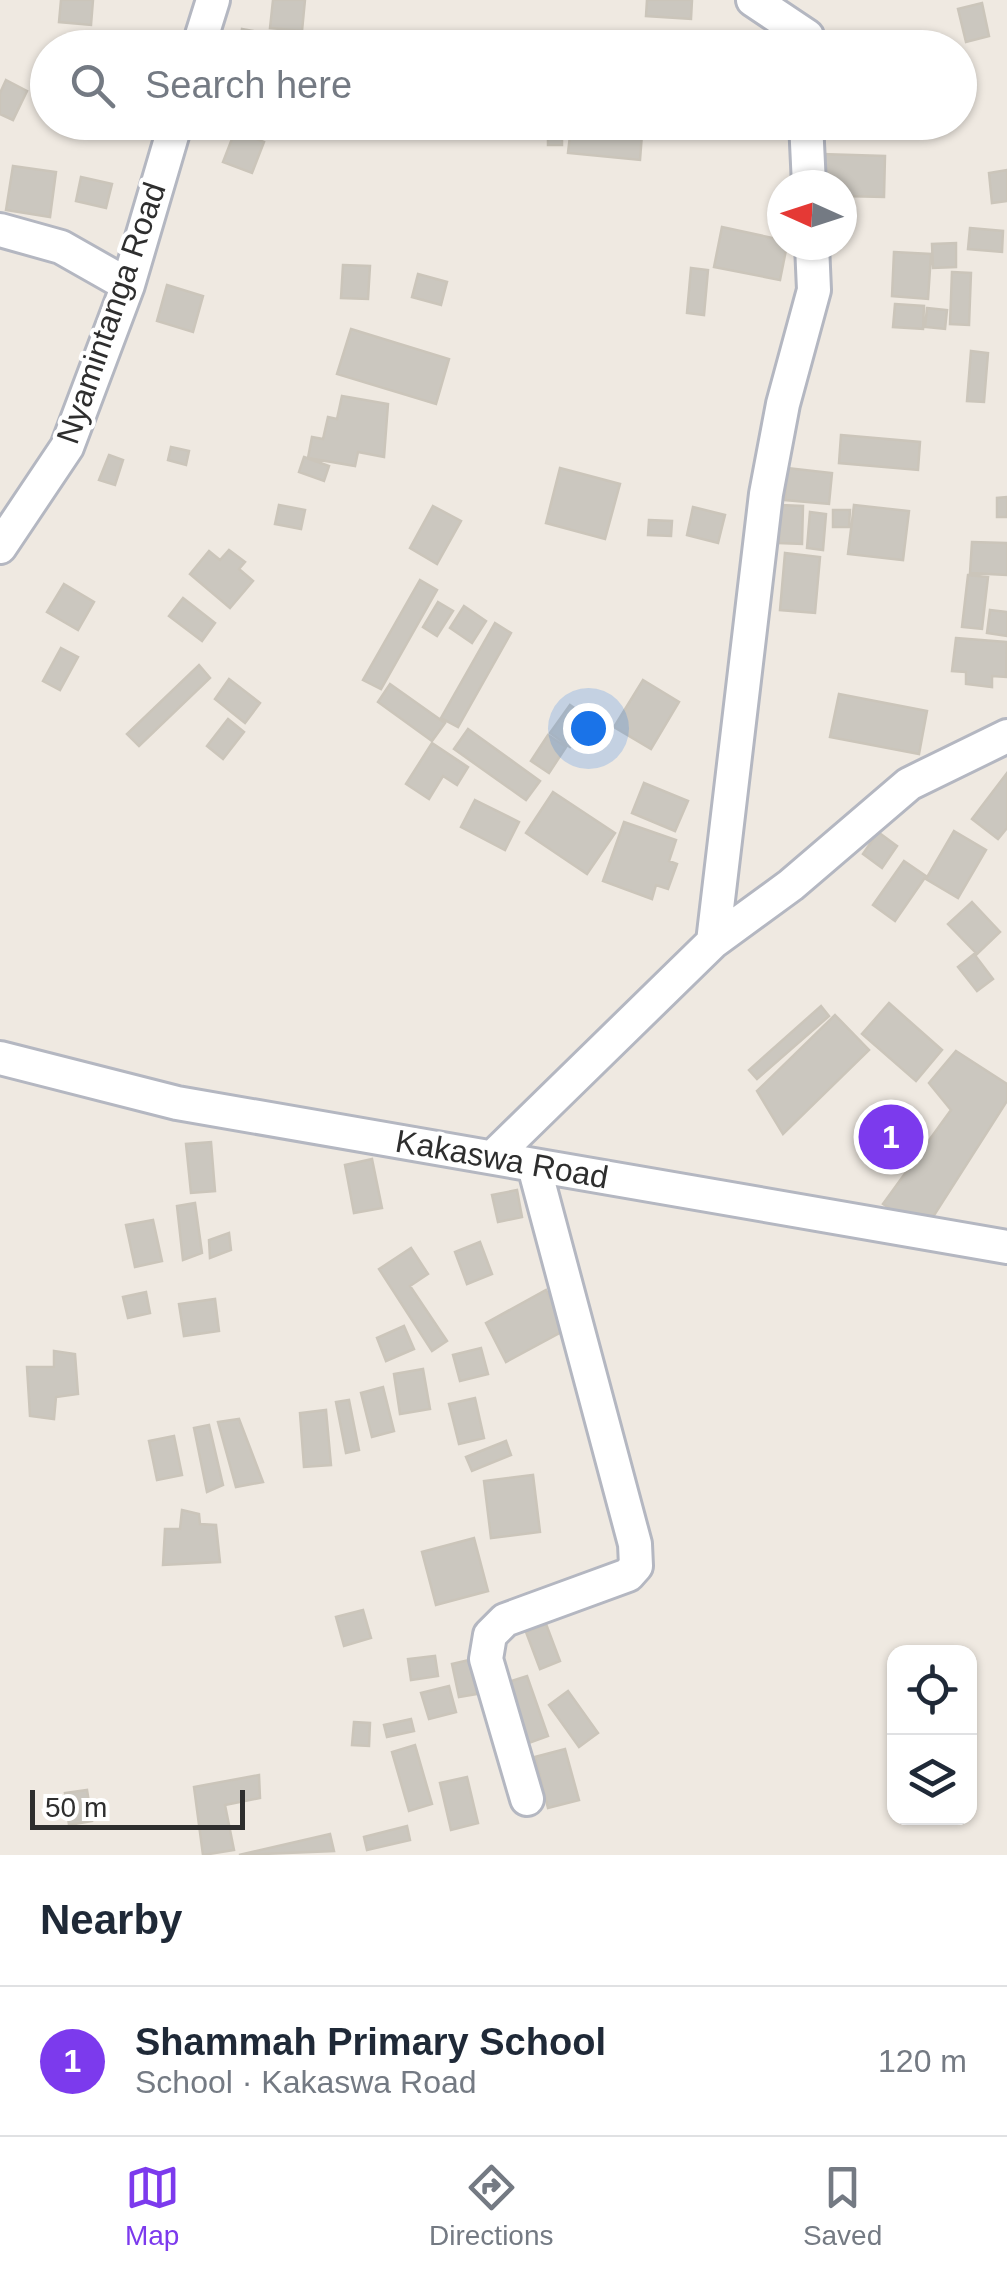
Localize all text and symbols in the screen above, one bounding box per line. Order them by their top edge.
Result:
search box [30,30,977,140]
icon: search [65,58,120,113]
text: Search here [145,64,352,106]
north arrow [767,170,857,260]
street label: Nyamintanga Road [49,178,173,448]
your location [563,703,614,754]
pin: 1 [858,1100,924,1174]
street label: Kakaswa Road [393,1123,611,1195]
map controls [887,1645,977,1825]
button: locate [887,1645,977,1735]
button: layers [887,1735,977,1825]
scale bar [30,1785,245,1830]
text: 50 m [45,1792,107,1823]
text: Nearby [40,1896,182,1943]
text: Shammah Primary School [135,2021,606,2063]
text: 1 [64,2043,81,2079]
text: 120 m [878,2043,967,2079]
text: School · Kakaswa Road [135,2064,477,2100]
tab: Map [125,2160,180,2252]
tab: Directions [429,2160,554,2252]
tab: Saved [803,2160,882,2252]

